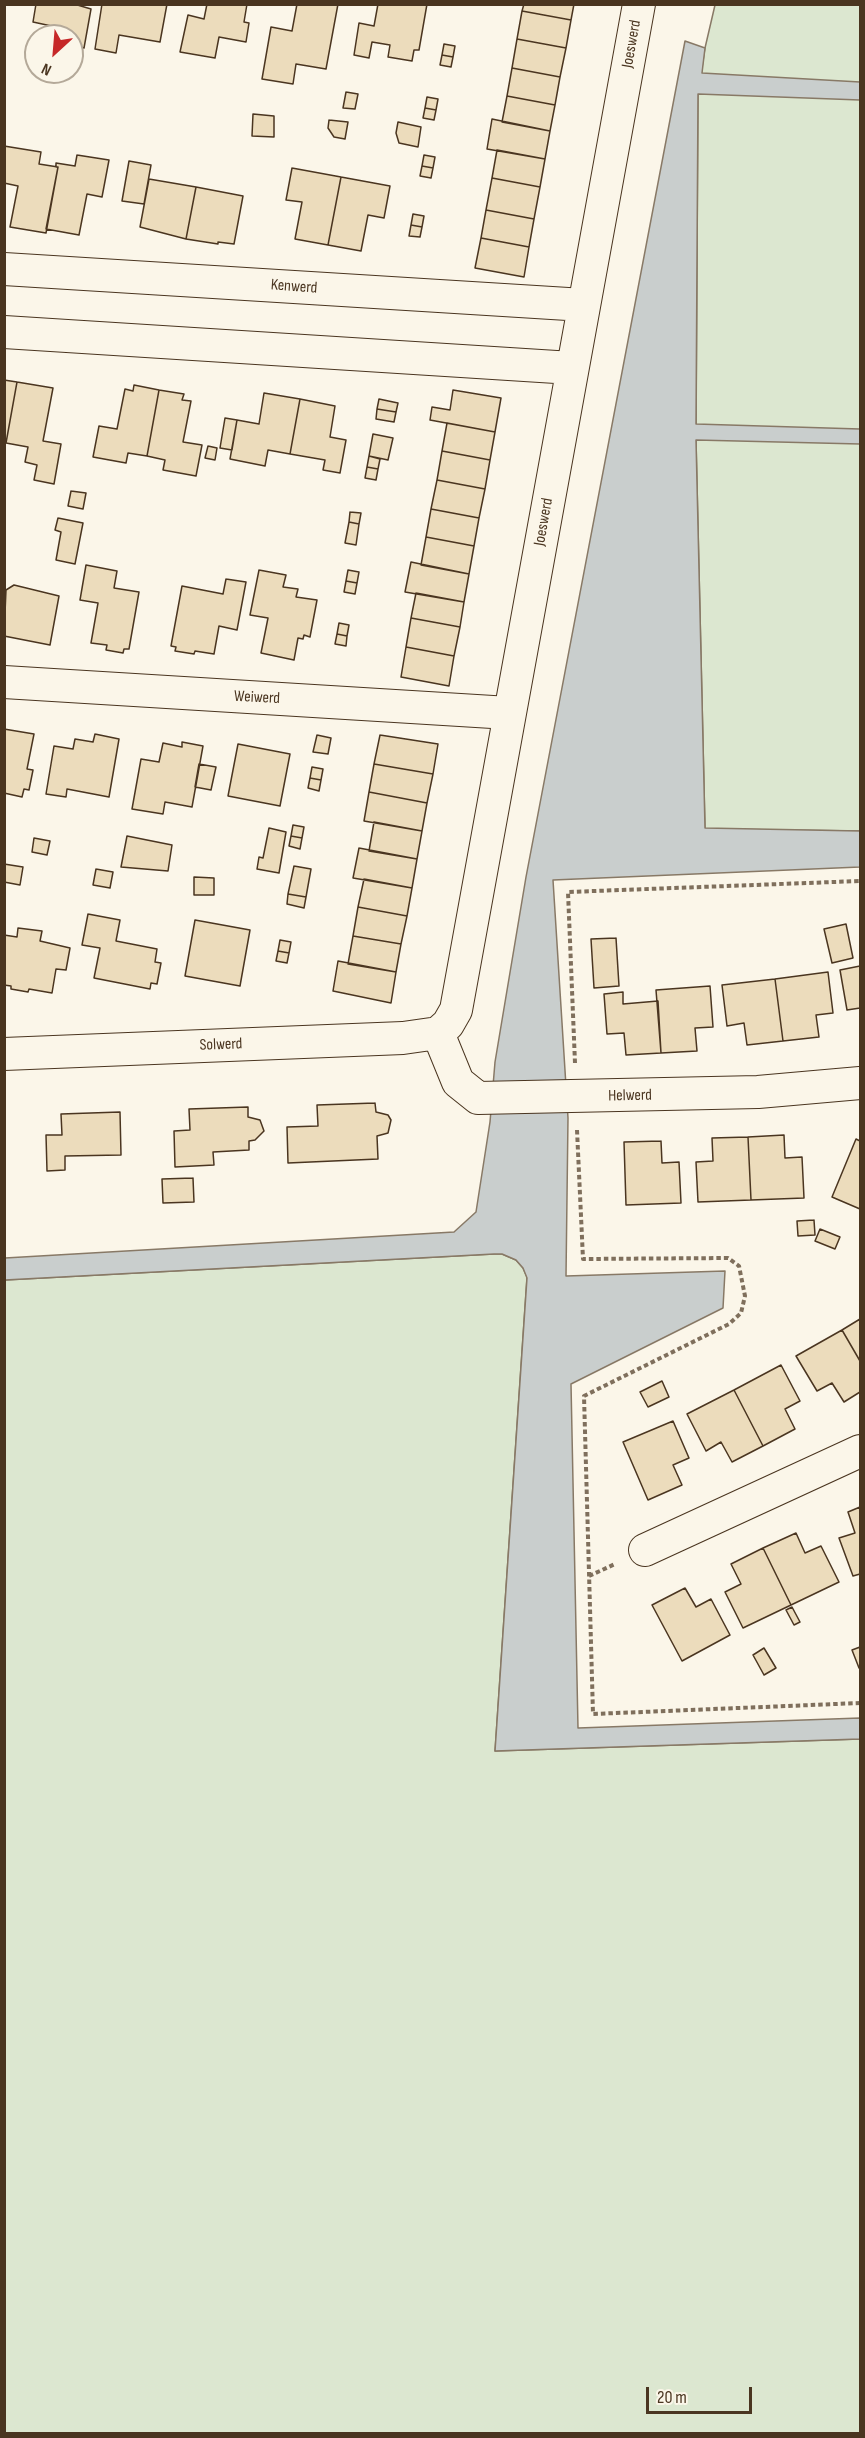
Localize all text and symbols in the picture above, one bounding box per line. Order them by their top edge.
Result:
street label: Joeswerd [618,18,646,70]
north arrow [24,24,84,84]
text: N [39,58,55,79]
street label: Kenwerd [270,276,318,298]
street label: Joeswerd [530,496,558,548]
street label: Weiwerd [234,687,280,709]
street label: Solwerd [199,1035,243,1055]
street label: Helwerd [608,1086,652,1106]
scale bar [649,2375,756,2413]
text: 20 m [657,2387,687,2408]

